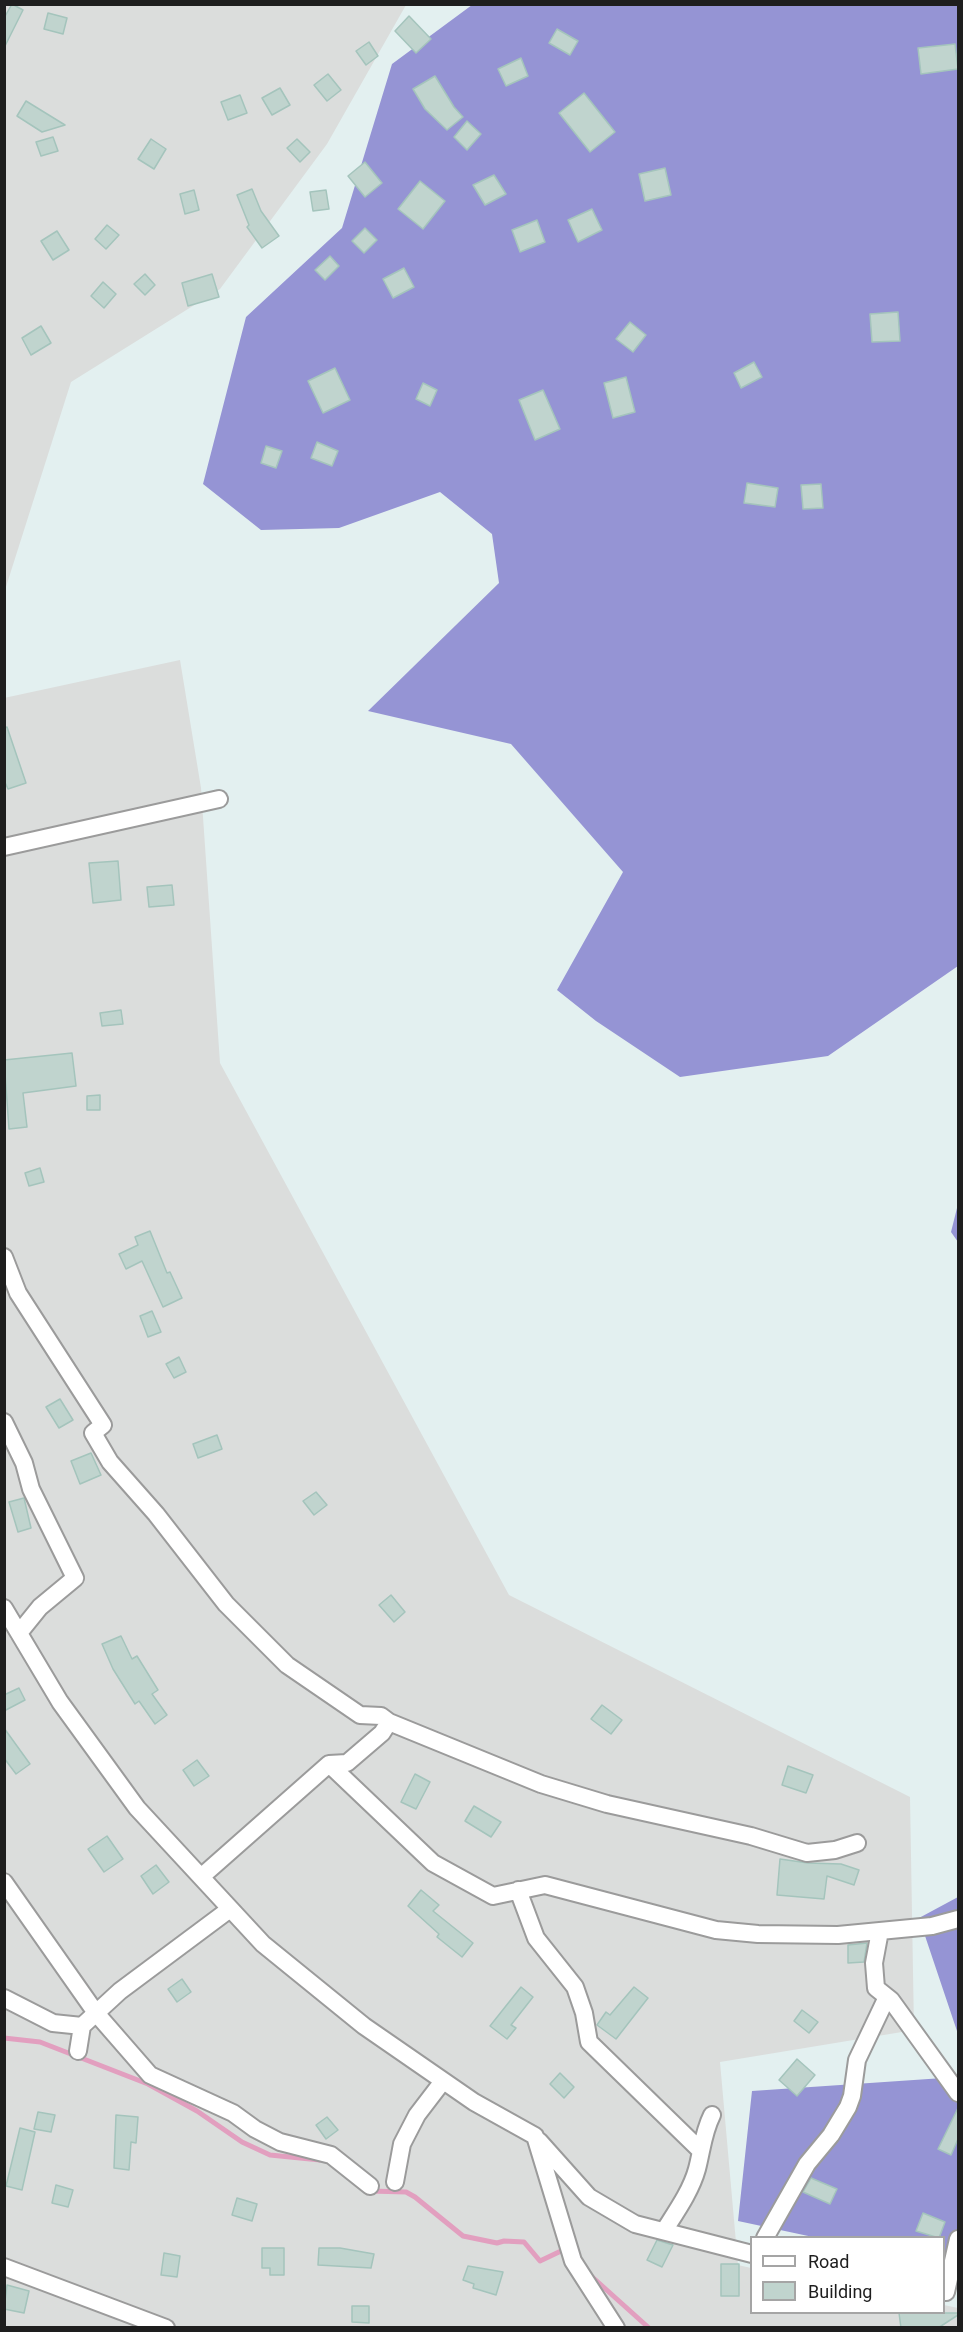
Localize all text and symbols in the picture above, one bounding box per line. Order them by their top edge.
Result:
legend [750,2236,945,2314]
text: Road [808,2251,849,2272]
text: Building [808,2281,872,2302]

